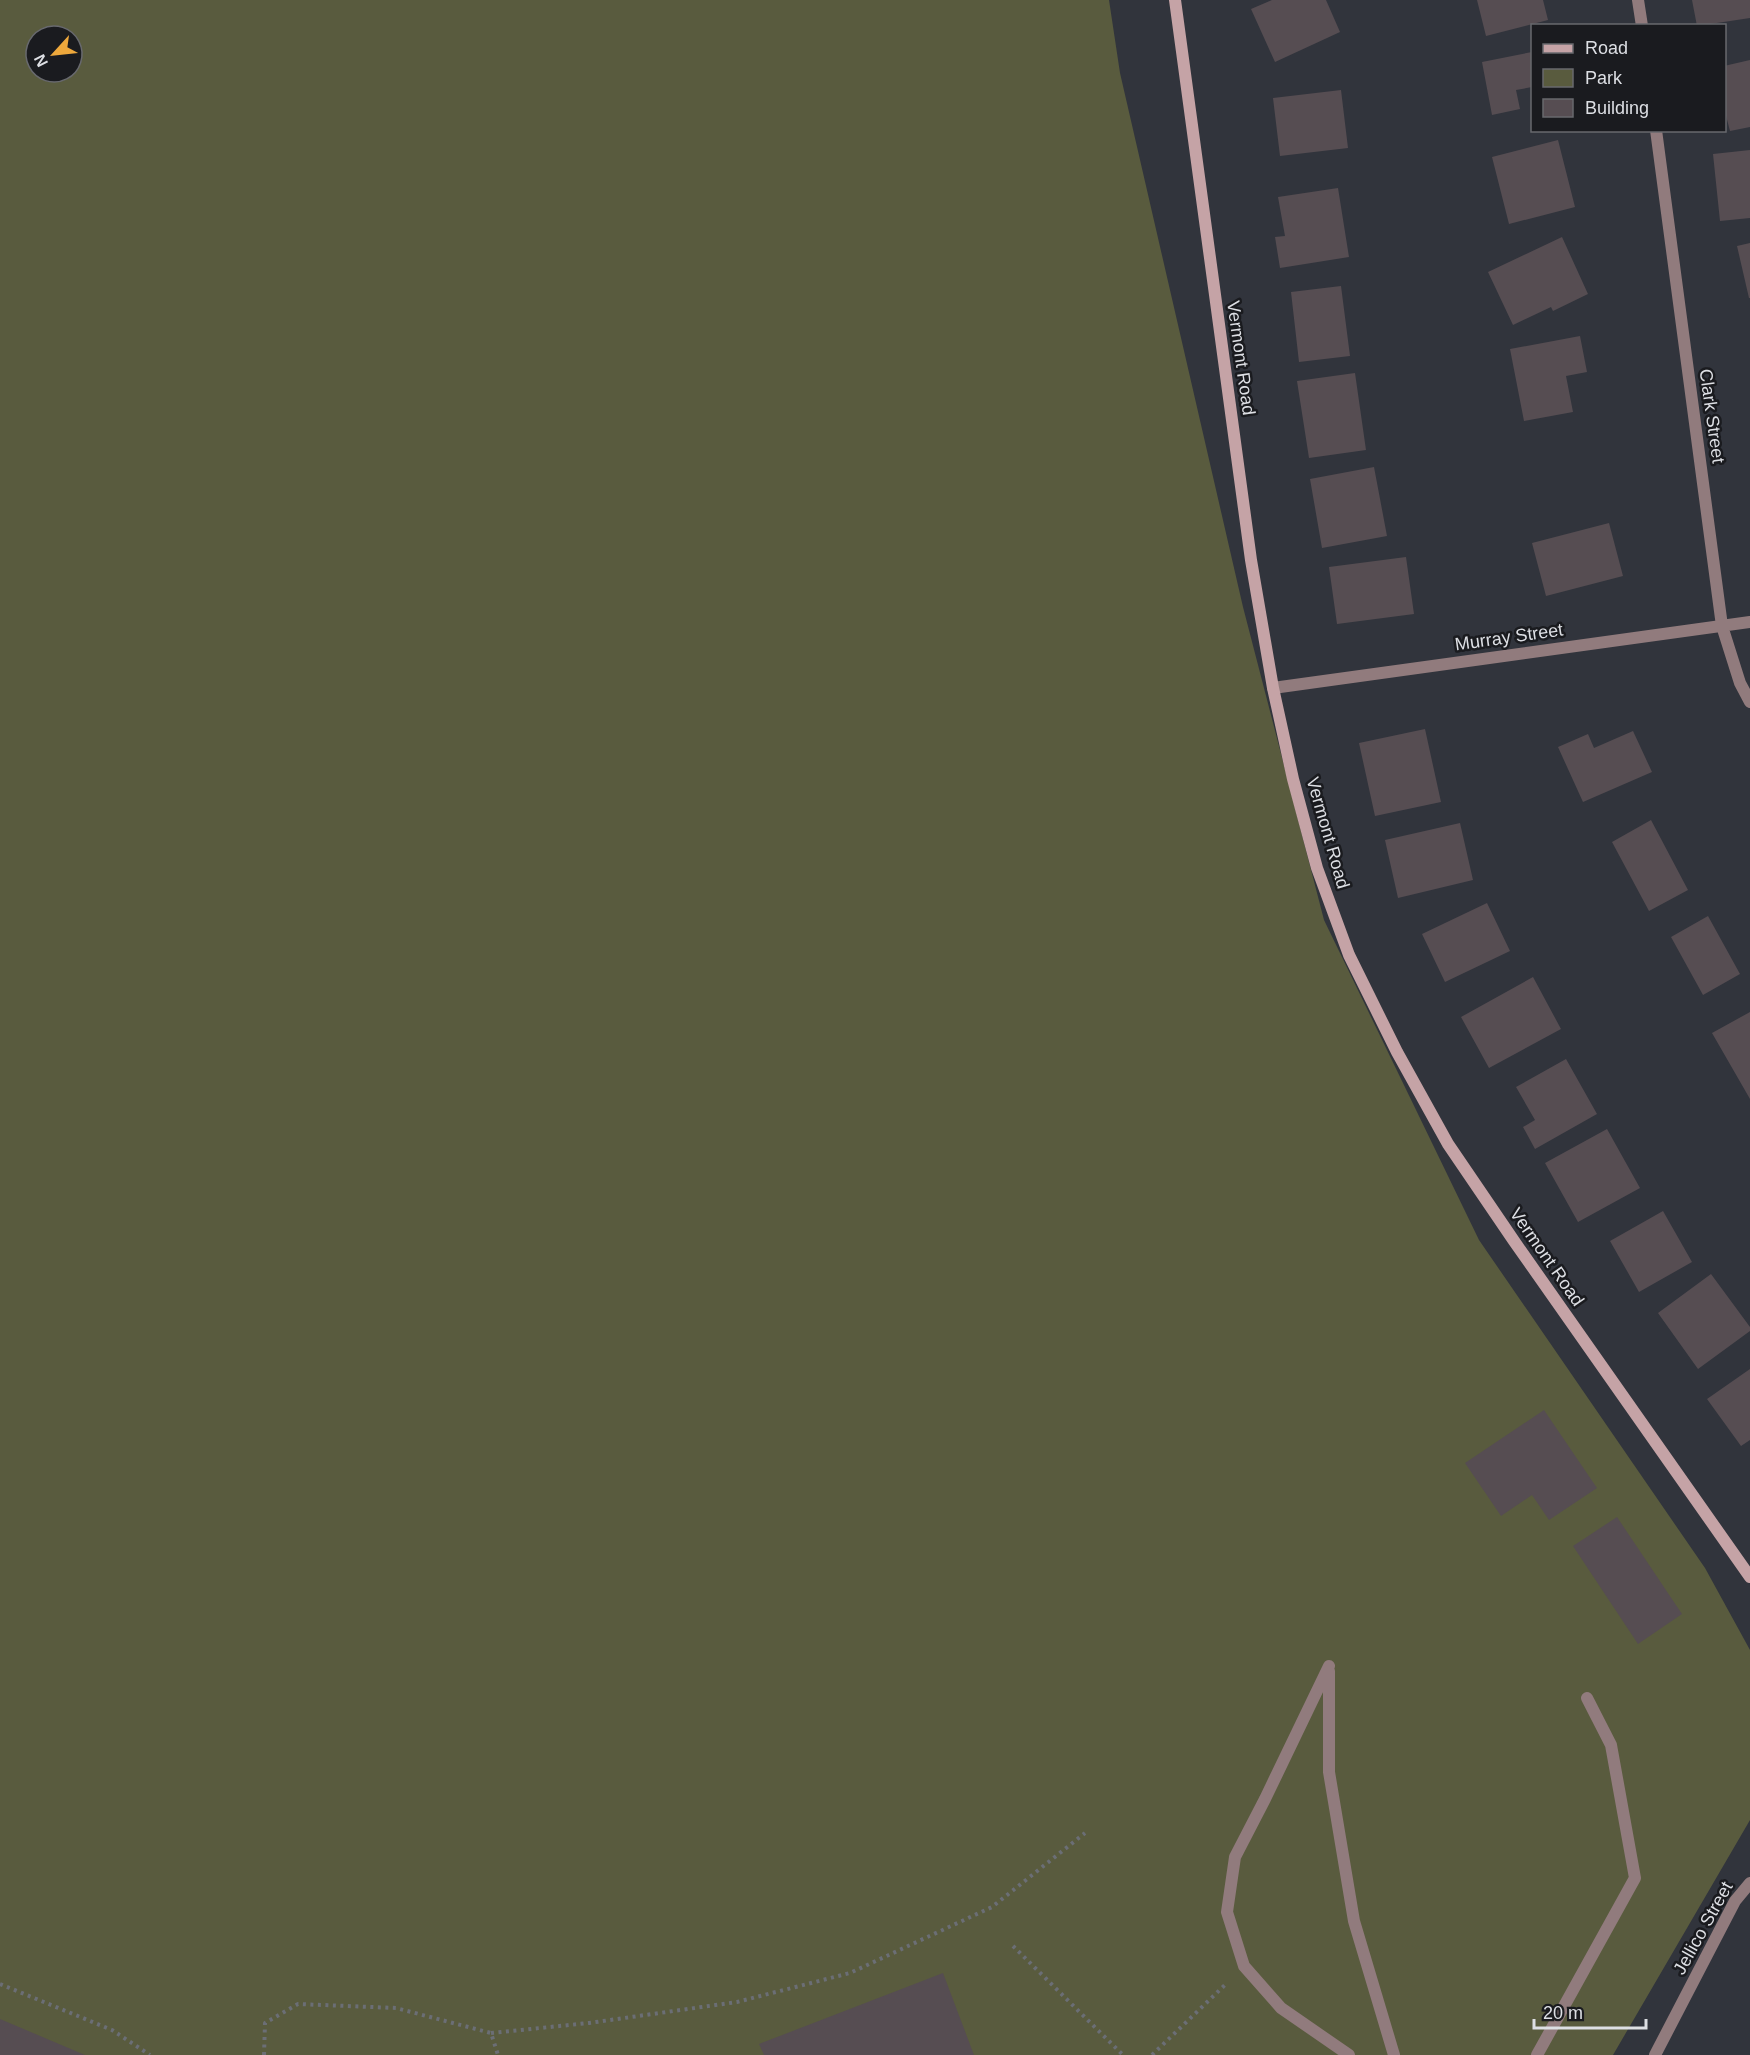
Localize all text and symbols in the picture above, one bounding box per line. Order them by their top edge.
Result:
north arrow [24,24,84,84]
legend [1531,24,1726,132]
text: Road [1585,38,1628,58]
text: N [31,52,51,70]
text: Park [1585,68,1623,88]
text: Building [1585,98,1649,118]
street label: Vermont Road [1223,300,1259,416]
street label: Clark Street [1695,368,1729,464]
street label: Murray Street [1454,620,1564,654]
street label: Vermont Road [1303,775,1353,891]
street label: Vermont Road [1506,1204,1588,1310]
street label: Jellico Street [1669,1878,1737,1978]
scale bar [1534,1992,1646,2030]
text: 20 m [1543,2003,1583,2023]

